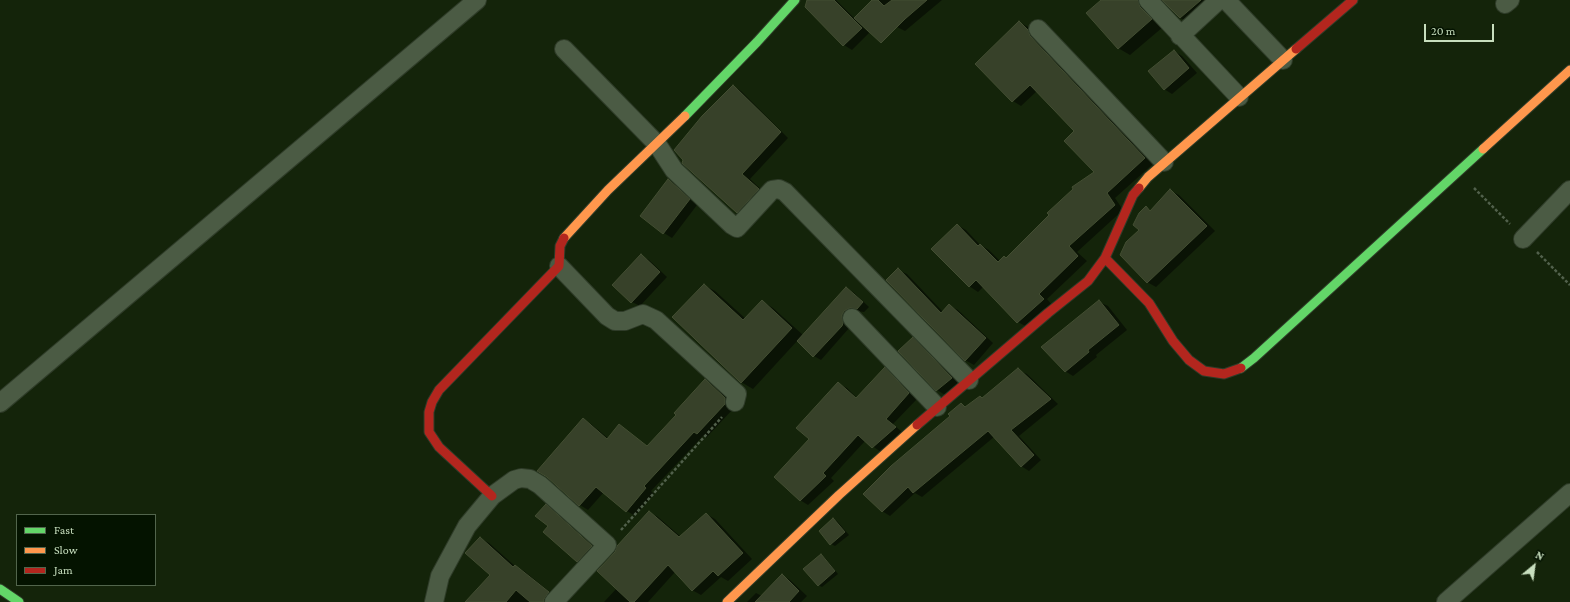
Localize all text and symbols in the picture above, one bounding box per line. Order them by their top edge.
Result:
scale bar [1426,16,1496,42]
text: 20 m [1431,24,1455,38]
legend [16,514,156,586]
text: Fast [54,523,74,537]
text: Slow [54,543,78,557]
north arrow [1514,546,1554,586]
text: N [1534,548,1546,563]
text: Jam [54,563,73,577]

